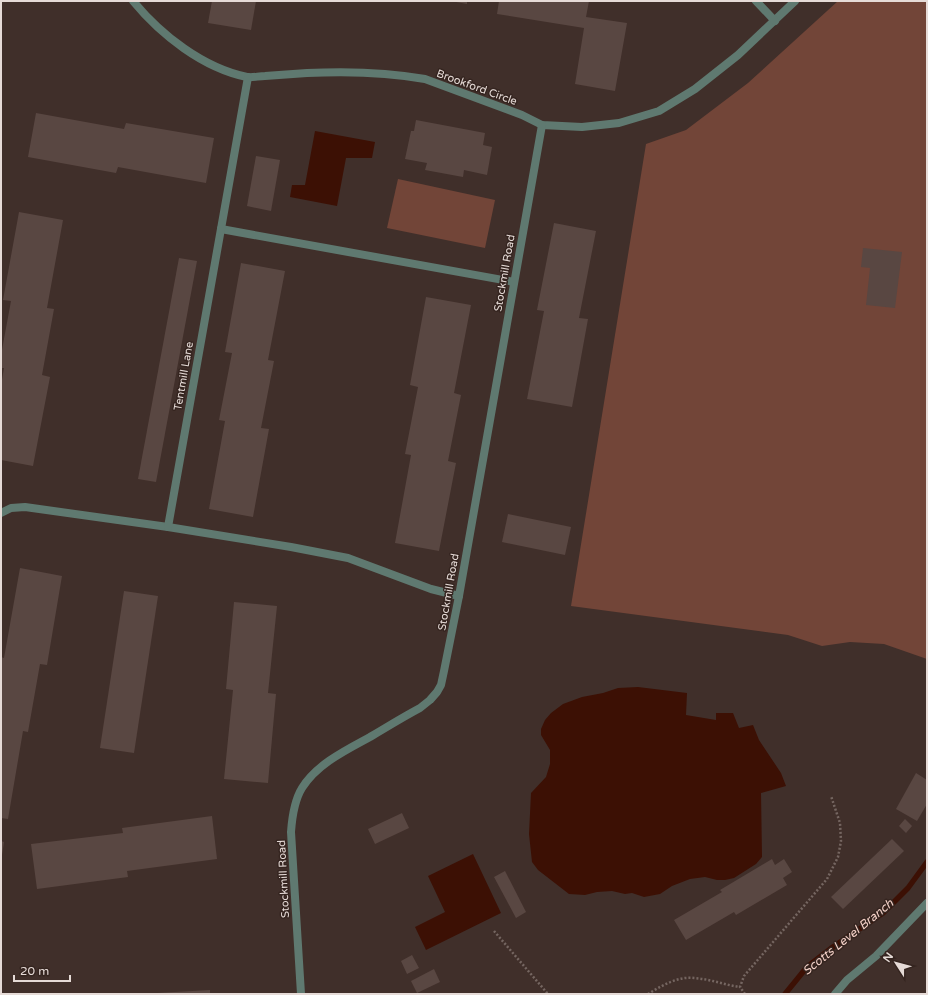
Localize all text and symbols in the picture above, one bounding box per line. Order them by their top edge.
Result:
street label: Brookford Circle [435,67,519,108]
street label: Stockmill Road [491,233,518,313]
street label: Tentmill Lane [171,341,196,411]
street label: Stockmill Road [435,552,462,632]
street label: Stockmill Road [275,840,292,918]
water label: Scotts Level Branch [800,896,897,978]
north arrow [876,943,916,983]
text: N [880,950,896,965]
scale bar [14,957,70,983]
text: 20 m [20,964,49,978]

